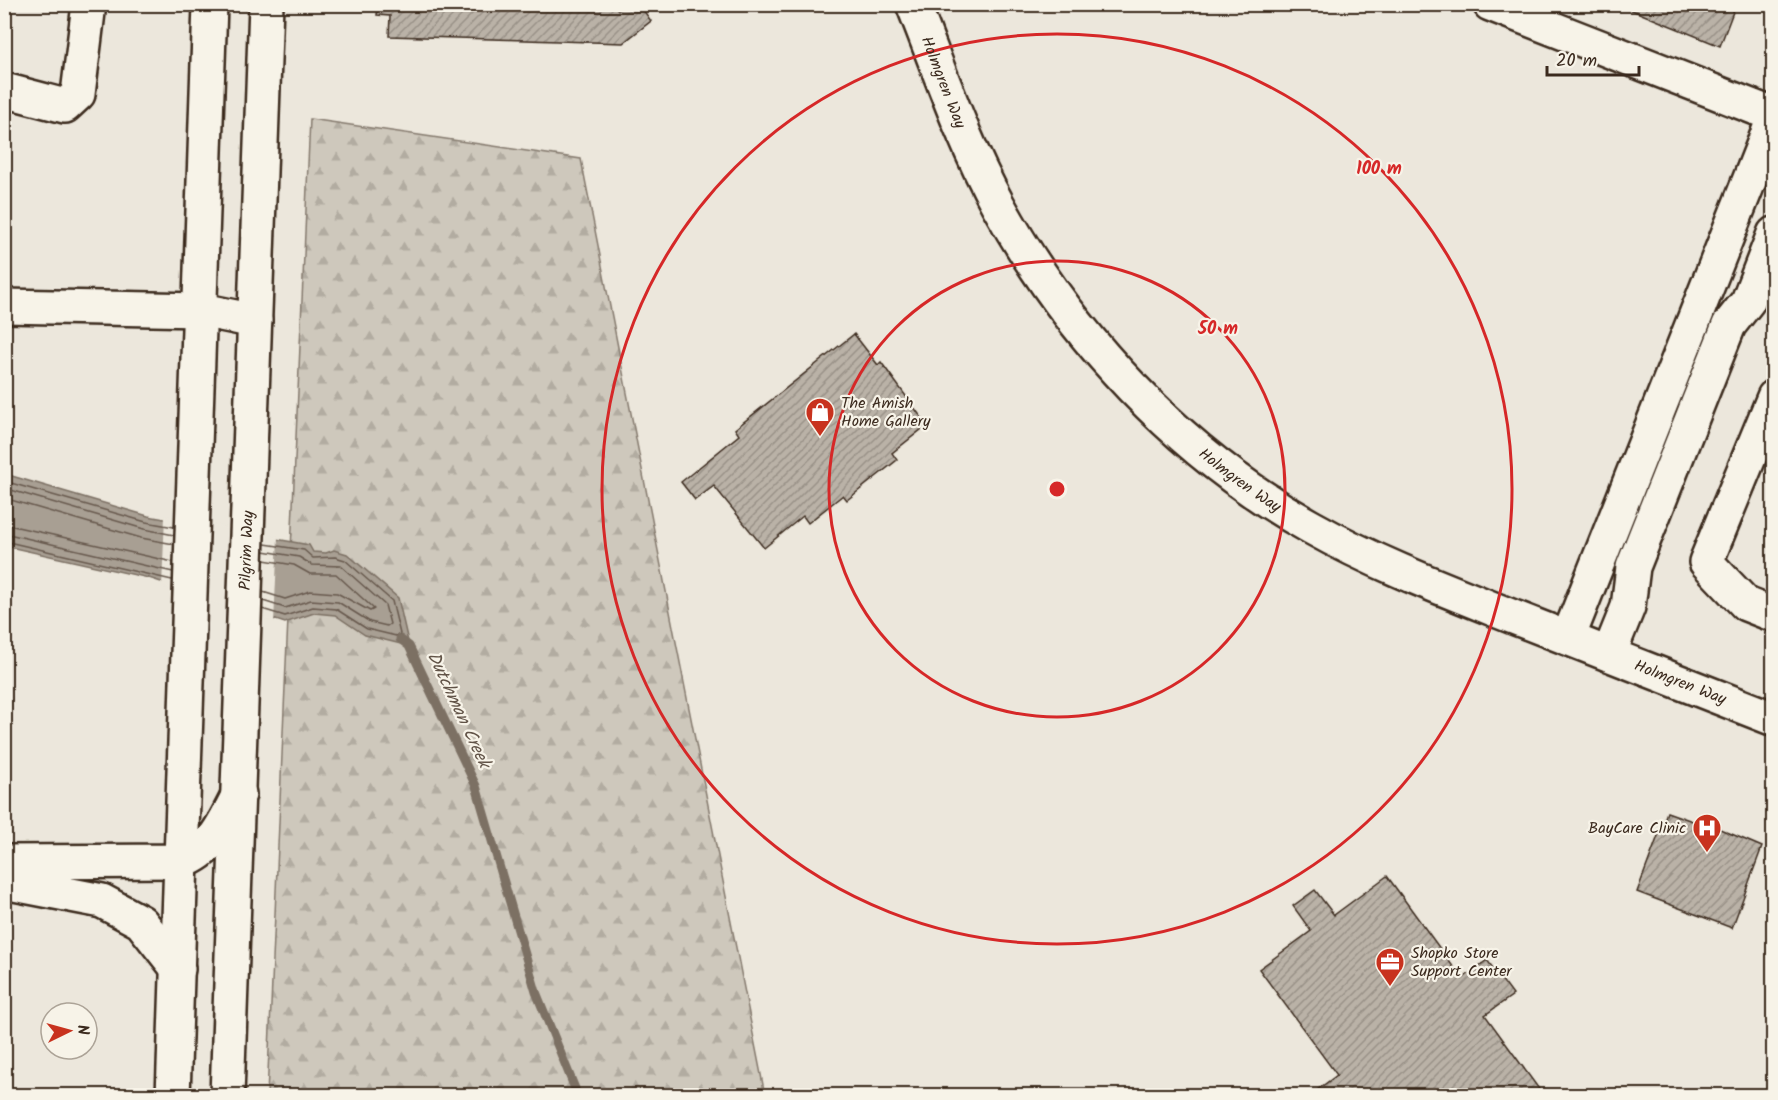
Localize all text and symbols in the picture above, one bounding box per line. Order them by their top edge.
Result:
street label: Holmgren Way [914,33,973,133]
scale bar [1547,39,1638,77]
text: 20 m [1556,47,1597,76]
text: 100 m [1356,155,1402,184]
text: 50 m [1197,315,1238,344]
place label: The Amish Home Gallery [841,391,931,434]
shop icon: The Amish Home Gallery [804,396,836,438]
street label: Holmgren Way [1193,442,1287,519]
centre of rings [1047,479,1067,499]
street label: Pilgrim Way [233,510,260,591]
water label: Dutchman Creek [418,647,499,775]
street label: Holmgren Way [1630,653,1731,712]
hospital icon: BayCare Clinic [1691,812,1723,854]
place label: BayCare Clinic [1588,816,1686,841]
place label: Shopko Store Support Center [1411,941,1513,984]
office icon: Shopko Store Support Center [1374,946,1406,988]
north arrow [39,1001,99,1061]
text: N [70,1024,95,1036]

